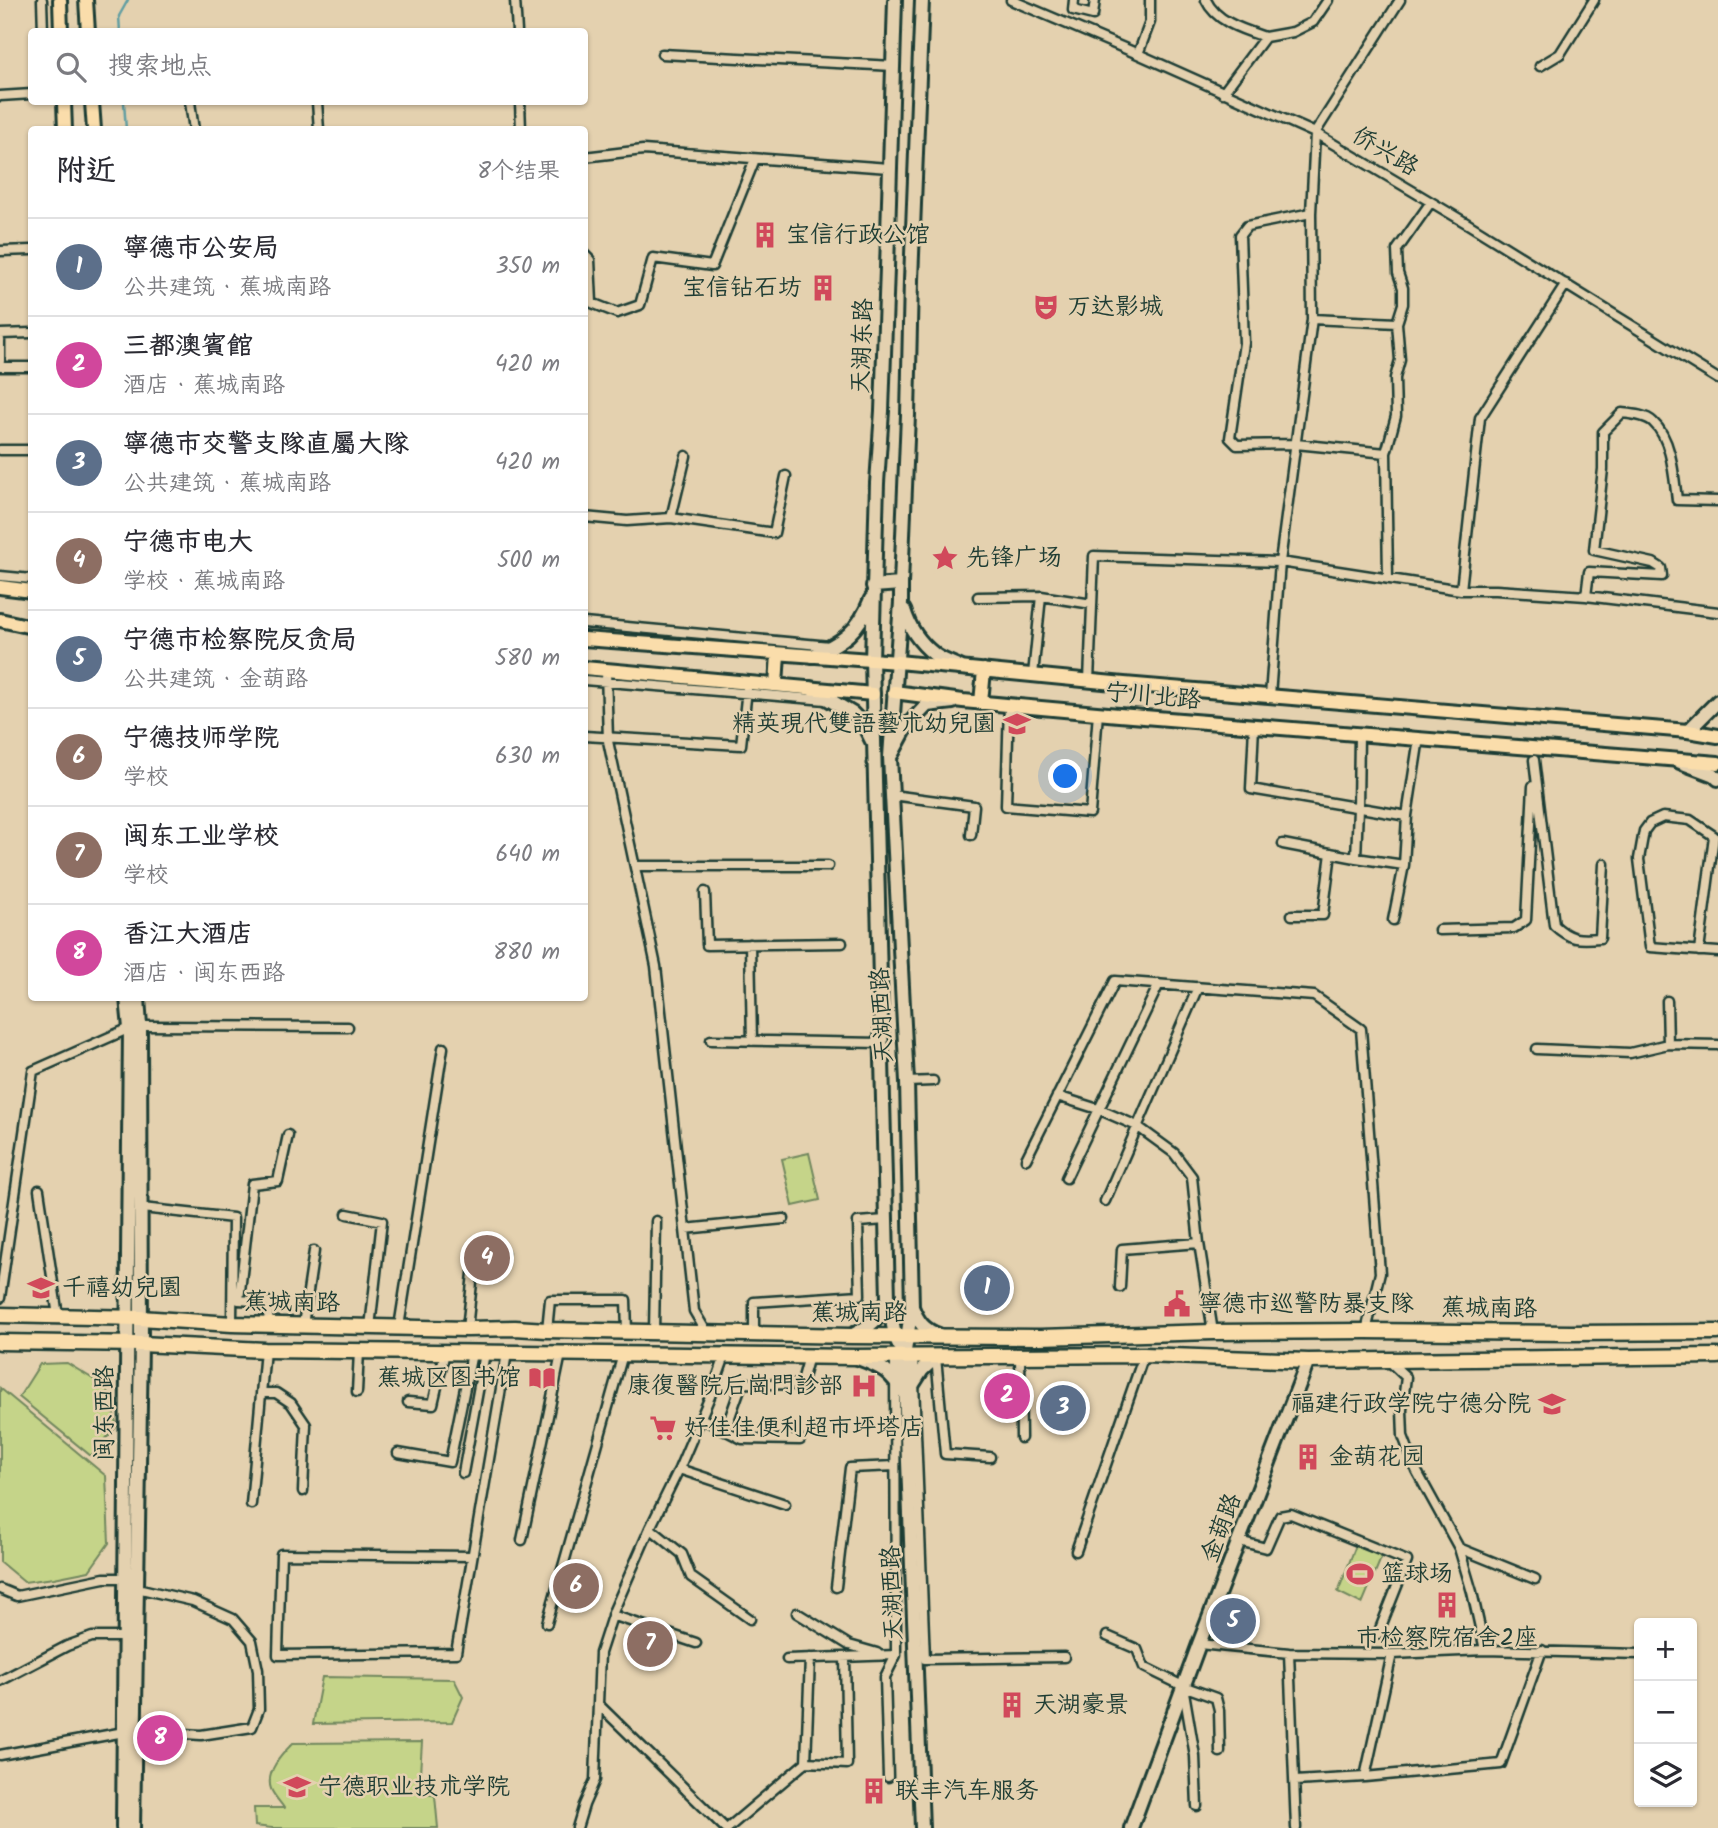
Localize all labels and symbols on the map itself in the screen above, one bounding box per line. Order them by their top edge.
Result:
street label: 侨兴路 [1344,117,1426,187]
place label: 宝信行政公馆 [786,216,930,255]
building icon: 宝信行政公馆 [750,220,780,250]
place label: 宝信钻石坊 [682,269,802,308]
building icon: 宝信钻石坊 [808,273,838,303]
place label: 万达影城 [1067,288,1163,327]
theatre icon: 万达影城 [1031,292,1061,322]
street label: 天湖东路 [842,297,884,395]
place label: 先锋广场 [966,539,1062,578]
place icon: 先锋广场 [930,543,960,573]
street label: 宁川北路 [1103,673,1203,721]
place label: 精英現代雙語藝朮幼兒園 [732,705,996,744]
school or university icon: 精英現代雙語藝朮幼兒園 [1002,709,1032,739]
your location [1048,759,1082,793]
street label: 天湖西路 [861,966,905,1064]
pin: 4 [464,1232,510,1284]
pin: 1 [964,1262,1010,1314]
place label: 千禧幼兒園 [62,1269,182,1308]
school or university icon: 千禧幼兒園 [26,1273,56,1303]
street label: 蕉城南路 [244,1283,340,1323]
place label: 寧德市巡警防暴支隊 [1198,1285,1414,1324]
public building icon: 寧德市巡警防暴支隊 [1162,1289,1192,1319]
street label: 蕉城南路 [1441,1289,1537,1329]
street label: 蕉城南路 [811,1294,907,1333]
place label: 蕉城区图书馆 [377,1359,521,1398]
library icon: 蕉城区图书馆 [527,1363,557,1393]
street label: 闽东西路 [86,1365,125,1461]
place label: 康復醫院后崗門診部 [627,1367,843,1406]
pin: 2 [984,1370,1030,1422]
hospital icon: 康復醫院后崗門診部 [849,1371,879,1401]
pin: 3 [1040,1382,1086,1434]
place label: 福建行政学院宁德分院 [1291,1385,1531,1424]
school or university icon: 福建行政学院宁德分院 [1537,1389,1567,1419]
place label: 好佳佳便利超市坪塔店 [684,1409,924,1448]
supermarket icon: 好佳佳便利超市坪塔店 [648,1413,678,1443]
place label: 金葫花园 [1329,1438,1425,1477]
building icon: 金葫花园 [1293,1442,1323,1472]
street label: 金葫路 [1191,1487,1253,1569]
street label: 天湖西路 [872,1544,914,1642]
place label: 篮球场 [1381,1555,1453,1594]
sports icon: 篮球场 [1345,1559,1375,1589]
pin: 6 [553,1560,599,1612]
building icon: 市检察院宿舍2座 [1432,1590,1462,1620]
pin: 5 [1210,1595,1256,1647]
pin: 7 [627,1618,673,1670]
place label: 市检察院宿舍2座 [1356,1619,1538,1658]
place label: 天湖豪景 [1033,1686,1129,1725]
building icon: 天湖豪景 [997,1690,1027,1720]
pin: 8 [137,1712,183,1764]
place label: 宁德职业技术学院 [318,1768,510,1807]
school or university icon: 宁德职业技术学院 [282,1772,312,1802]
place label: 联丰汽车服务 [895,1772,1039,1811]
building icon: 联丰汽车服务 [859,1776,889,1806]

